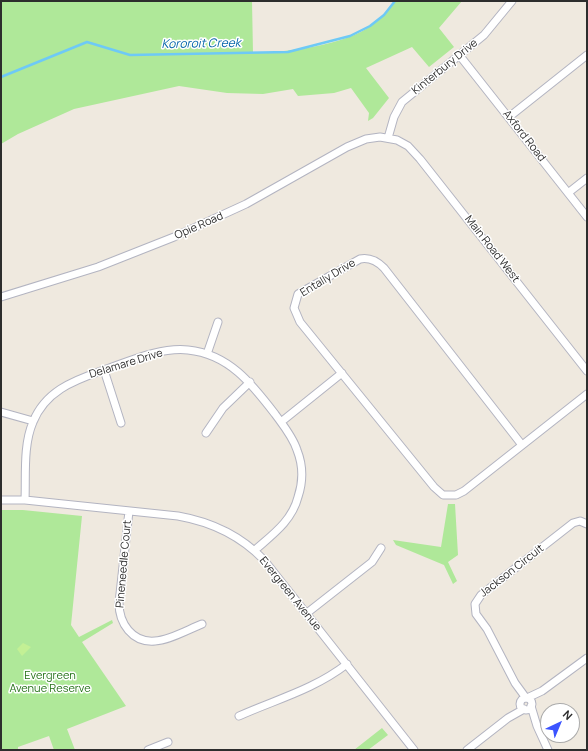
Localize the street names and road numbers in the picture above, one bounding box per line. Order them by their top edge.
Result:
street label: Kinterbury Drive [409,36,481,98]
street label: Axford Road [500,108,548,164]
street label: Opie Road [173,209,225,243]
street label: Main Road West [462,213,522,285]
street label: Entally Drive [298,256,358,300]
street label: Delamare Drive [88,347,164,381]
street label: Pineneedle Court [114,519,134,609]
street label: Jackson Circuit [477,542,547,600]
street label: Evergreen Avenue [256,554,324,634]

